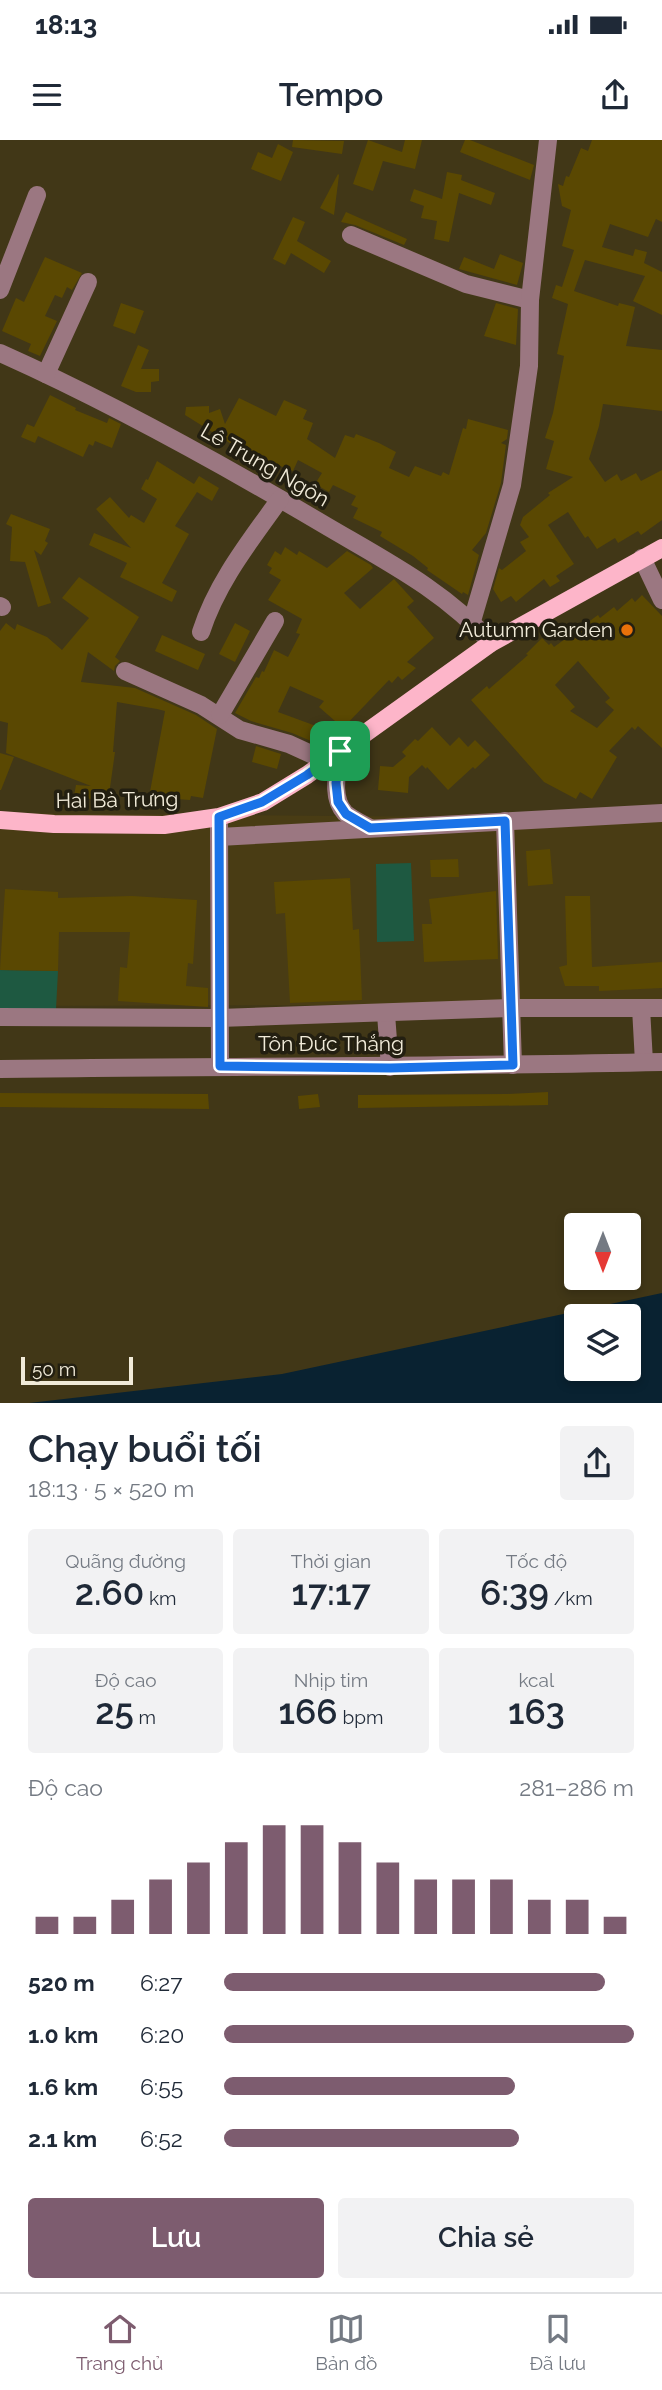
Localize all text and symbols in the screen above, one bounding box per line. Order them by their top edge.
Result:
text: 18:13 [35,10,97,40]
icon: menu [28,76,66,114]
text: Tempo [279,76,383,113]
icon: share [596,76,634,114]
street label: Lê Trung Ngôn [197,418,334,511]
place label: Autumn Garden [459,617,613,642]
marker: Autumn Garden [619,622,635,638]
pin [310,721,370,781]
icon: arrive [321,732,359,770]
street label: Hai Bà Trưng [55,786,179,813]
street label: Tôn Đức Thắng [258,1031,404,1056]
north arrow [564,1213,640,1290]
map controls [564,1213,641,1381]
button: layers [564,1304,641,1381]
scale bar [21,1354,133,1386]
text: 50 m [32,1358,76,1380]
text: Chạy buổi tối [28,1426,262,1471]
button: share [560,1426,634,1500]
text: 18:13 · 5 × 520 m [28,1475,194,1502]
text: Quãng đường [65,1550,186,1572]
text: Thời gian [291,1550,371,1572]
text: Tốc độ [506,1550,567,1572]
text: 2.60 [75,1572,144,1613]
text: 17:17 [291,1572,371,1613]
text: 6:39 [480,1572,549,1613]
text: km [144,1587,177,1609]
text: /km [549,1587,593,1609]
text: Độ cao [95,1669,157,1691]
text: Nhịp tim [294,1669,368,1691]
text: kcal [519,1669,554,1691]
text: 25 [95,1691,134,1732]
text: 166 [279,1691,338,1732]
text: 163 [508,1691,565,1732]
text: m [134,1706,156,1728]
text: bpm [338,1706,383,1728]
text: Độ cao [28,1774,103,1801]
text: 281–286 m [519,1774,634,1801]
text: 520 m [28,1969,95,1996]
text: 6:27 [140,1969,182,1996]
text: 1.0 km [28,2021,98,2048]
text: 6:20 [140,2021,184,2048]
text: 1.6 km [28,2073,98,2100]
text: 6:55 [140,2073,183,2100]
text: 2.1 km [28,2125,97,2152]
text: 6:52 [140,2125,183,2152]
button: Lưu [28,2198,324,2278]
button: Chia sẻ [338,2198,634,2278]
tab: Trang chủ [76,2310,163,2374]
tab: Bản đồ [315,2310,377,2374]
tab: Đã lưu [529,2310,586,2374]

